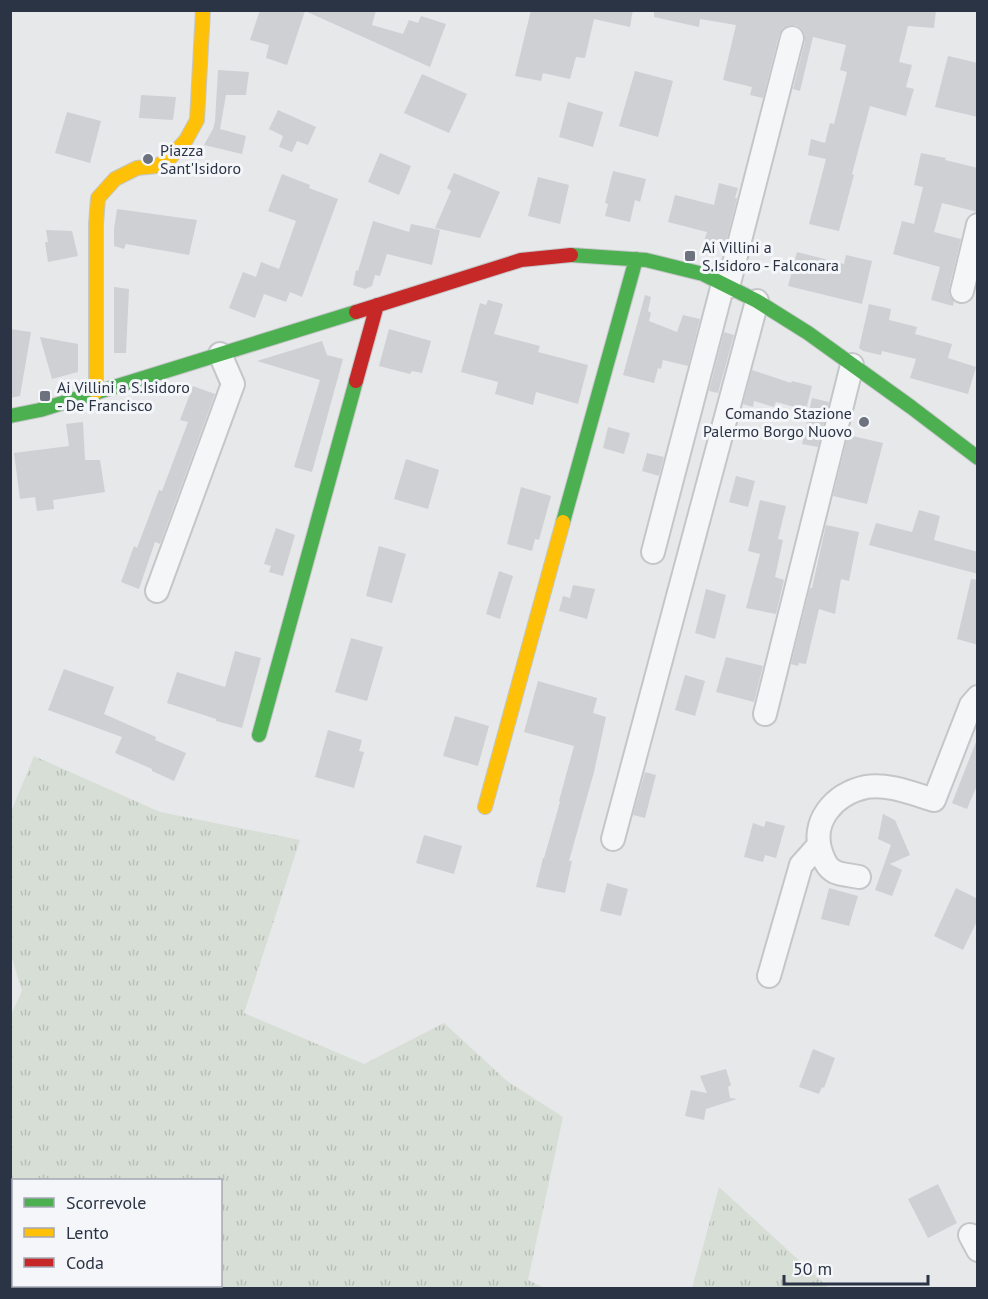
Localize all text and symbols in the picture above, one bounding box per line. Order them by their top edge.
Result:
place label: Piazza Sant'Isidoro [160,140,241,178]
marker: Piazza Sant'Isidoro [141,152,155,166]
place label: Ai Villini a S.Isidoro - Falconara [702,237,839,275]
marker: Ai Villini a S.Isidoro - Falconara [683,249,697,263]
place label: Ai Villini a S.Isidoro - De Francisco [57,377,190,415]
marker: Ai Villini a S.Isidoro - De Francisco [38,389,52,403]
place label: Comando Stazione Palermo Borgo Nuovo [703,403,852,441]
marker: Comando Stazione Palermo Borgo Nuovo [857,415,871,429]
legend [12,1179,222,1287]
text: Scorrevole [66,1191,146,1214]
text: Lento [66,1221,109,1244]
scale bar [784,1248,928,1286]
text: Coda [66,1251,104,1274]
text: 50 m [793,1257,832,1280]

